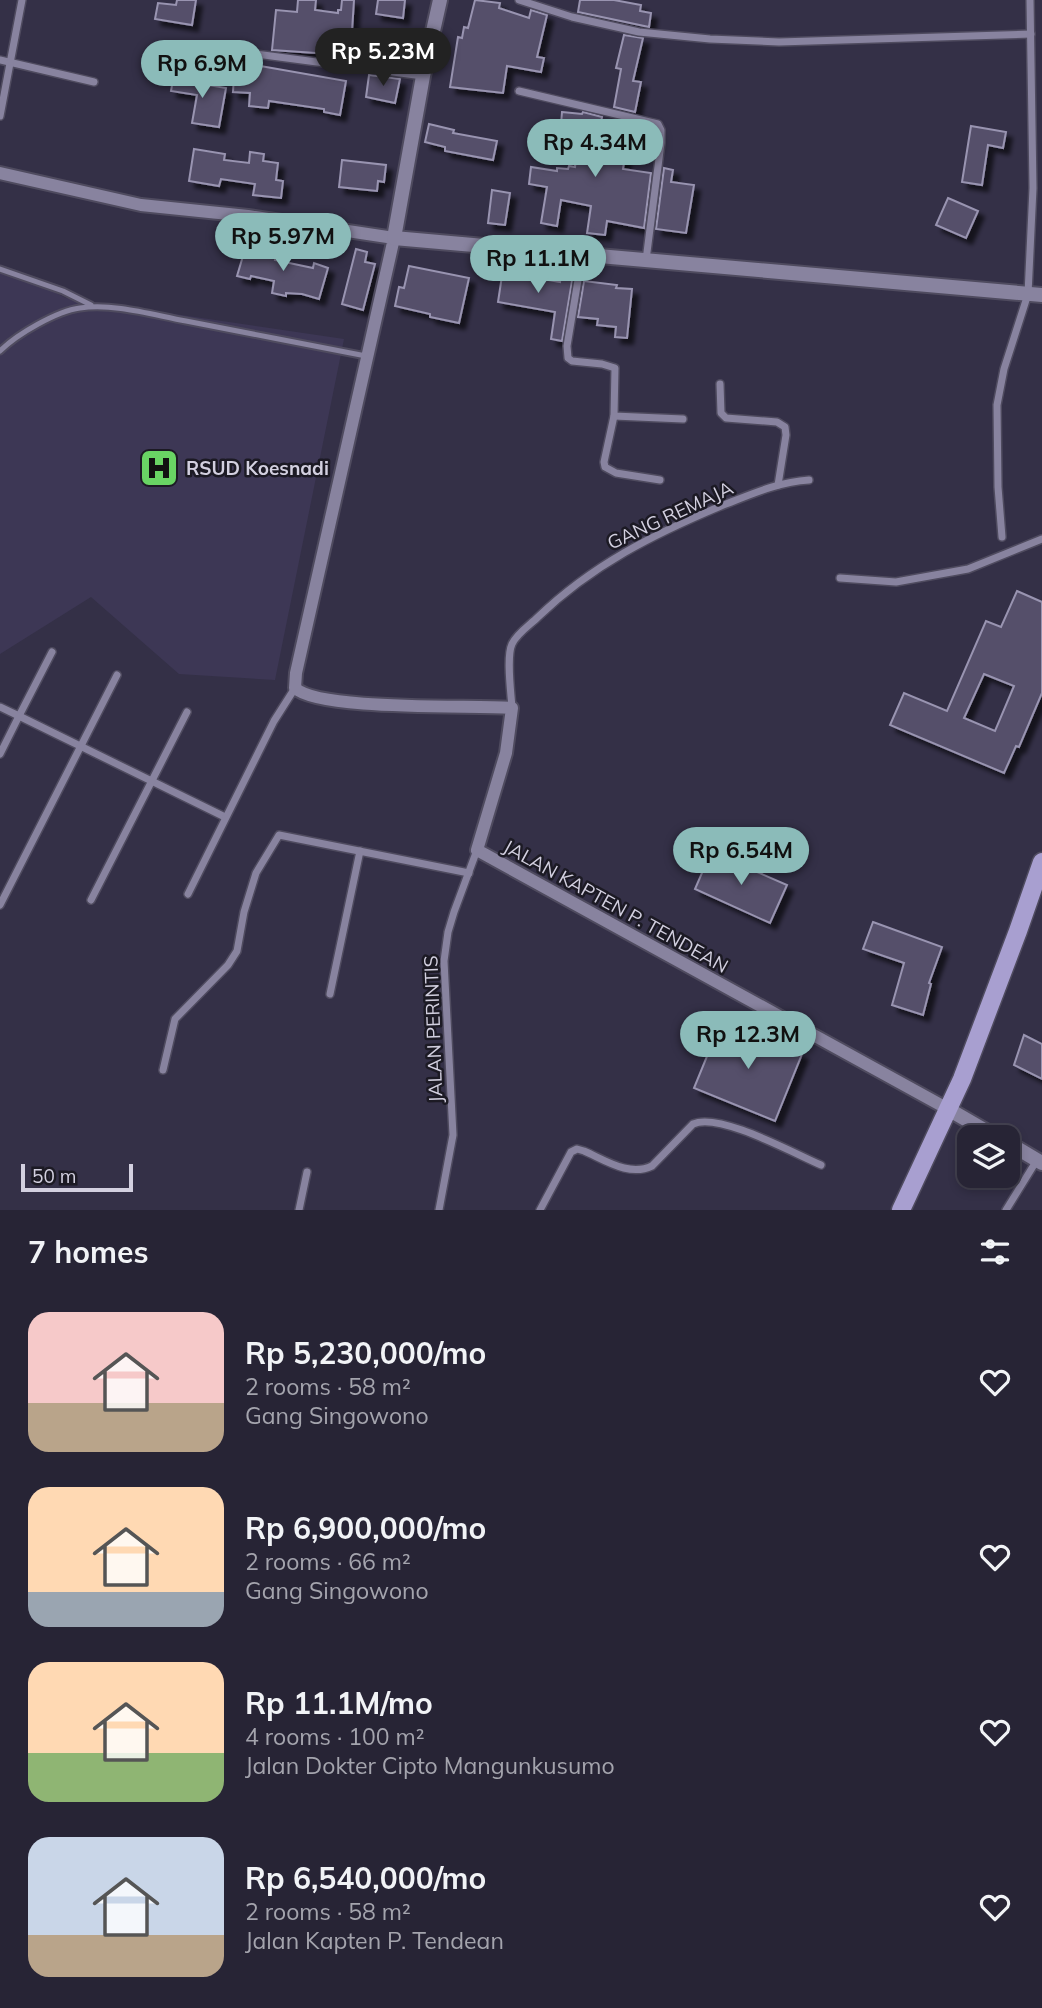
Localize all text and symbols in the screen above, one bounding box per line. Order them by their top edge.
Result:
pin: Rp 5.23M [311,28,455,88]
text: Rp 5.23M [331,36,435,65]
pin: Rp 6.9M [137,41,267,100]
text: Rp 6.9M [157,48,247,77]
pin: Rp 4.34M [523,120,667,179]
text: Rp 4.34M [543,127,647,156]
pin: Rp 5.97M [211,214,355,273]
text: Rp 5.97M [231,221,335,250]
pin: Rp 11.1M [466,236,610,295]
text: Rp 11.1M [486,243,590,272]
hospital icon: RSUD Koesnadi [138,447,180,489]
place label: RSUD Koesnadi [186,456,329,480]
street label: GANG REMAJA [603,475,737,555]
pin: Rp 6.54M [669,828,813,887]
street label: JALAN KAPTEN P. TENDEAN [499,834,733,978]
text: Rp 6.54M [689,835,793,864]
street label: JALAN PERINTIS [418,955,448,1103]
pin: Rp 12.3M [676,1012,820,1071]
text: Rp 12.3M [696,1019,800,1048]
map controls [957,1125,1020,1188]
button: layers [957,1125,1020,1188]
scale bar [21,1161,133,1193]
text: 50 m [32,1164,76,1188]
text: 7 homes [28,1233,149,1271]
icon: filters [976,1233,1014,1271]
text: Rp 5,230,000/mo [245,1334,486,1372]
icon: home [84,1340,168,1424]
icon: heart [976,1363,1014,1401]
text: 2 rooms · 58 m² [245,1372,411,1401]
text: Gang Singowono [245,1401,429,1430]
text: Rp 6,900,000/mo [245,1509,486,1547]
icon: home [84,1515,168,1599]
icon: heart [976,1538,1014,1576]
text: 2 rooms · 66 m² [245,1547,411,1576]
text: Gang Singowono [245,1576,429,1605]
text: Rp 11.1M/mo [245,1684,433,1722]
icon: home [84,1690,168,1774]
icon: heart [976,1713,1014,1751]
text: 4 rooms · 100 m² [245,1722,425,1751]
text: Jalan Dokter Cipto Mangunkusumo [245,1751,615,1780]
text: Rp 6,540,000/mo [245,1859,486,1897]
icon: home [84,1865,168,1949]
icon: heart [976,1888,1014,1926]
text: 2 rooms · 58 m² [245,1897,411,1926]
text: Jalan Kapten P. Tendean [245,1926,504,1955]

